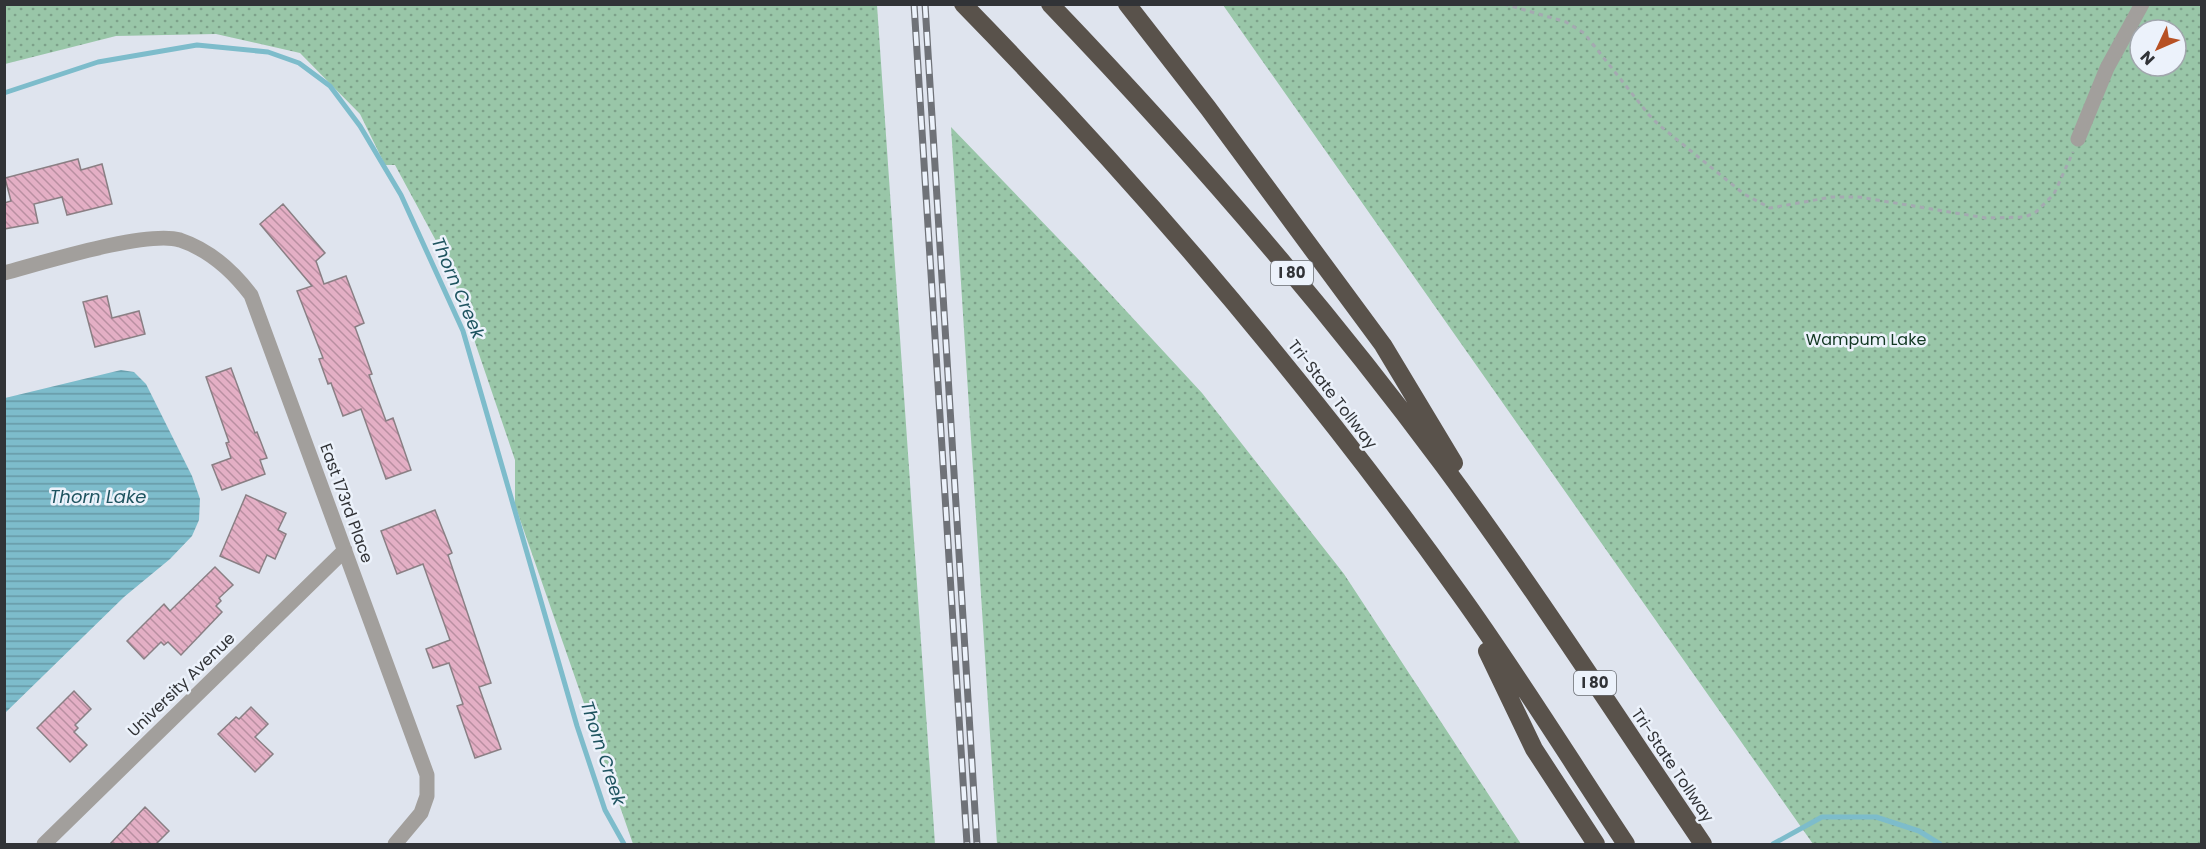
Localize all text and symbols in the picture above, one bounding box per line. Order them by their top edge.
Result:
north arrow [2128,18,2188,78]
text: N [2135,46,2160,70]
water label: Thorn Creek [426,233,491,343]
road number: I 80 [1271,261,1313,285]
park label: Wampum Lake [1806,328,1926,351]
street label: Tri-State Tollway [1283,335,1383,454]
street label: East 173rd Place [314,440,379,566]
water label: Thorn Lake [50,484,146,509]
street label: University Avenue [123,627,240,742]
road number: I 80 [1574,671,1616,695]
water label: Thorn Creek [575,697,632,809]
street label: Tri-State Tollway [1626,704,1719,827]

